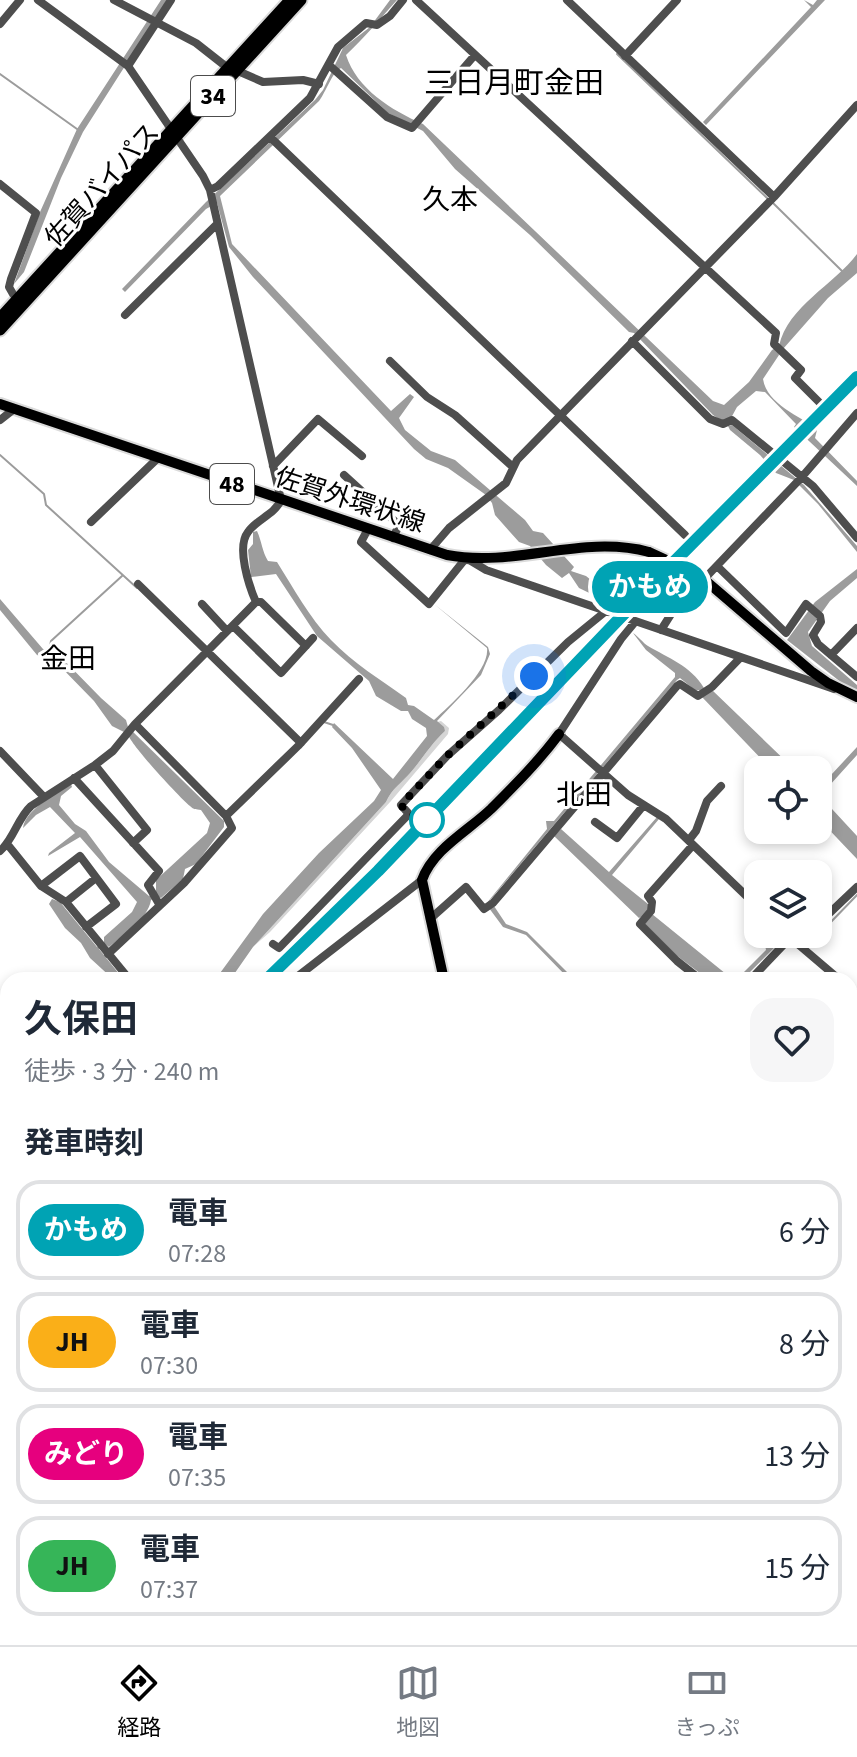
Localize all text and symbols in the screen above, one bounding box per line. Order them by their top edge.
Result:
district label: 三日月町金田 [424,62,604,105]
road number: 34 [191,76,235,116]
street label: 佐賀バイパス [36,115,168,255]
district label: 久本 [422,180,478,220]
street label: 佐賀外環状線 [270,458,430,542]
road number: 48 [210,464,254,504]
line badge: かもめ [604,561,696,613]
text: かもめ [608,567,692,607]
district label: 金田 [40,639,96,679]
your location [514,656,554,696]
map controls [744,756,832,948]
button: locate [744,756,832,844]
district label: 北田 [556,775,612,815]
unlabelled marker [410,803,444,837]
button: layers [744,860,832,948]
text: 久保田 [24,993,138,1047]
button: heart [750,998,834,1082]
text: 徒歩 · 3 分 · 240 m [24,1053,219,1090]
text: 発車時刻 [24,1122,144,1165]
text: 電車 [168,1192,228,1235]
text: かもめ [44,1210,128,1250]
text: 6 分 [779,1211,830,1254]
text: 07:28 [168,1235,226,1272]
text: 電車 [140,1304,200,1347]
text: JH [55,1322,89,1362]
text: 8 分 [779,1323,830,1366]
text: 07:30 [140,1347,198,1384]
text: 電車 [168,1416,228,1459]
text: みどり [44,1434,128,1474]
text: 13 分 [764,1435,830,1478]
text: 07:35 [168,1459,226,1496]
text: 電車 [140,1528,200,1571]
text: JH [55,1546,89,1586]
text: 15 分 [764,1547,830,1590]
text: 07:37 [140,1571,198,1608]
tab: 経路 [117,1661,161,1744]
tab: 地図 [396,1661,440,1744]
tab: きっぷ [675,1661,740,1744]

